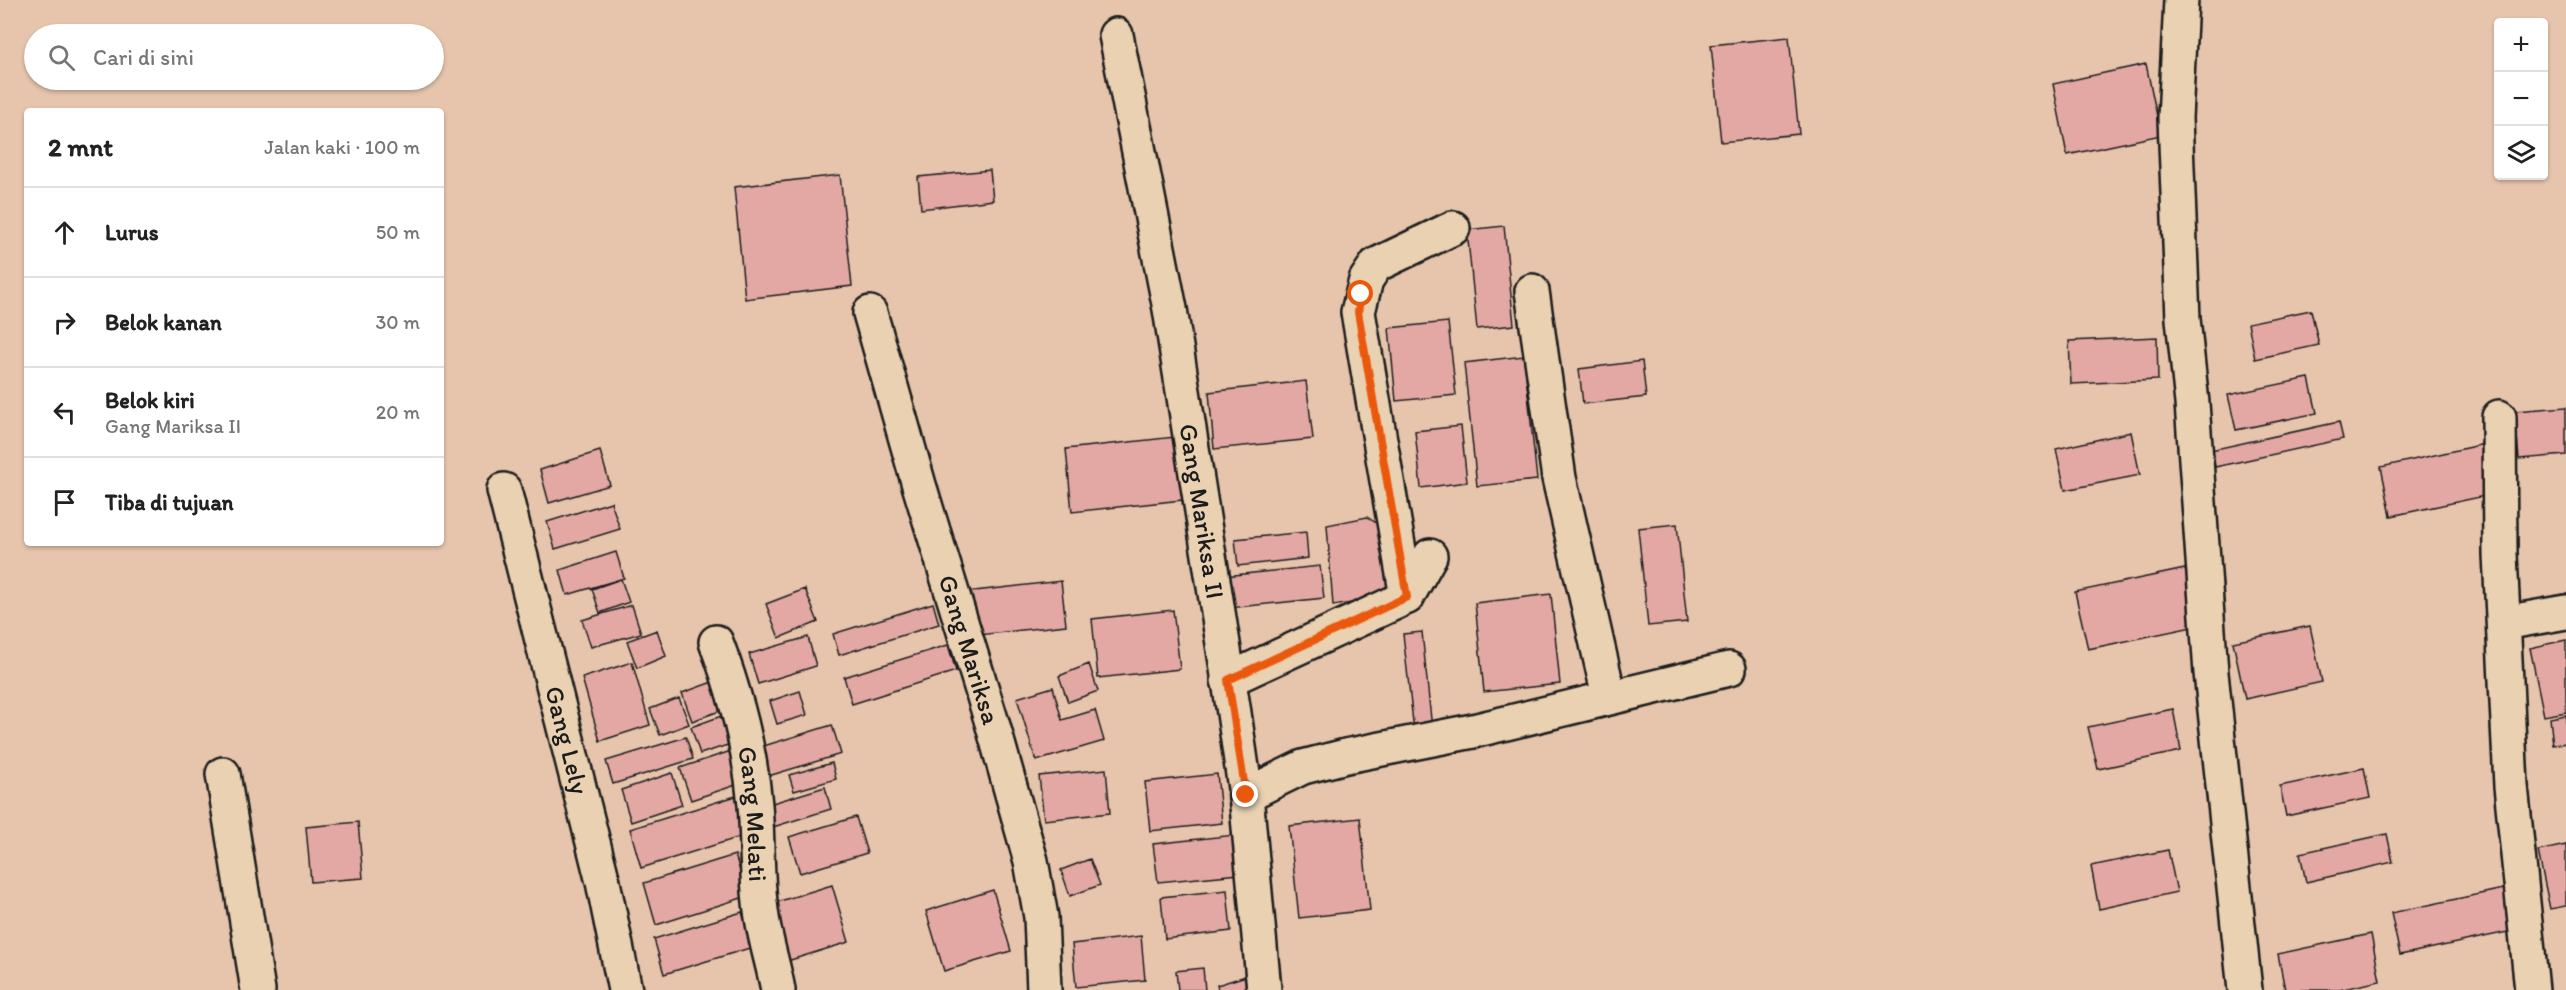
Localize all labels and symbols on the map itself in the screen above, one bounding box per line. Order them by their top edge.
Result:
route start [1347,280,1373,306]
street label: Gang Mariksa II [1172,421,1232,601]
street label: Gang Mariksa [932,571,1008,729]
street label: Gang Lely [538,683,596,798]
street label: Gang Melati [731,744,774,883]
route end [1232,781,1258,807]

